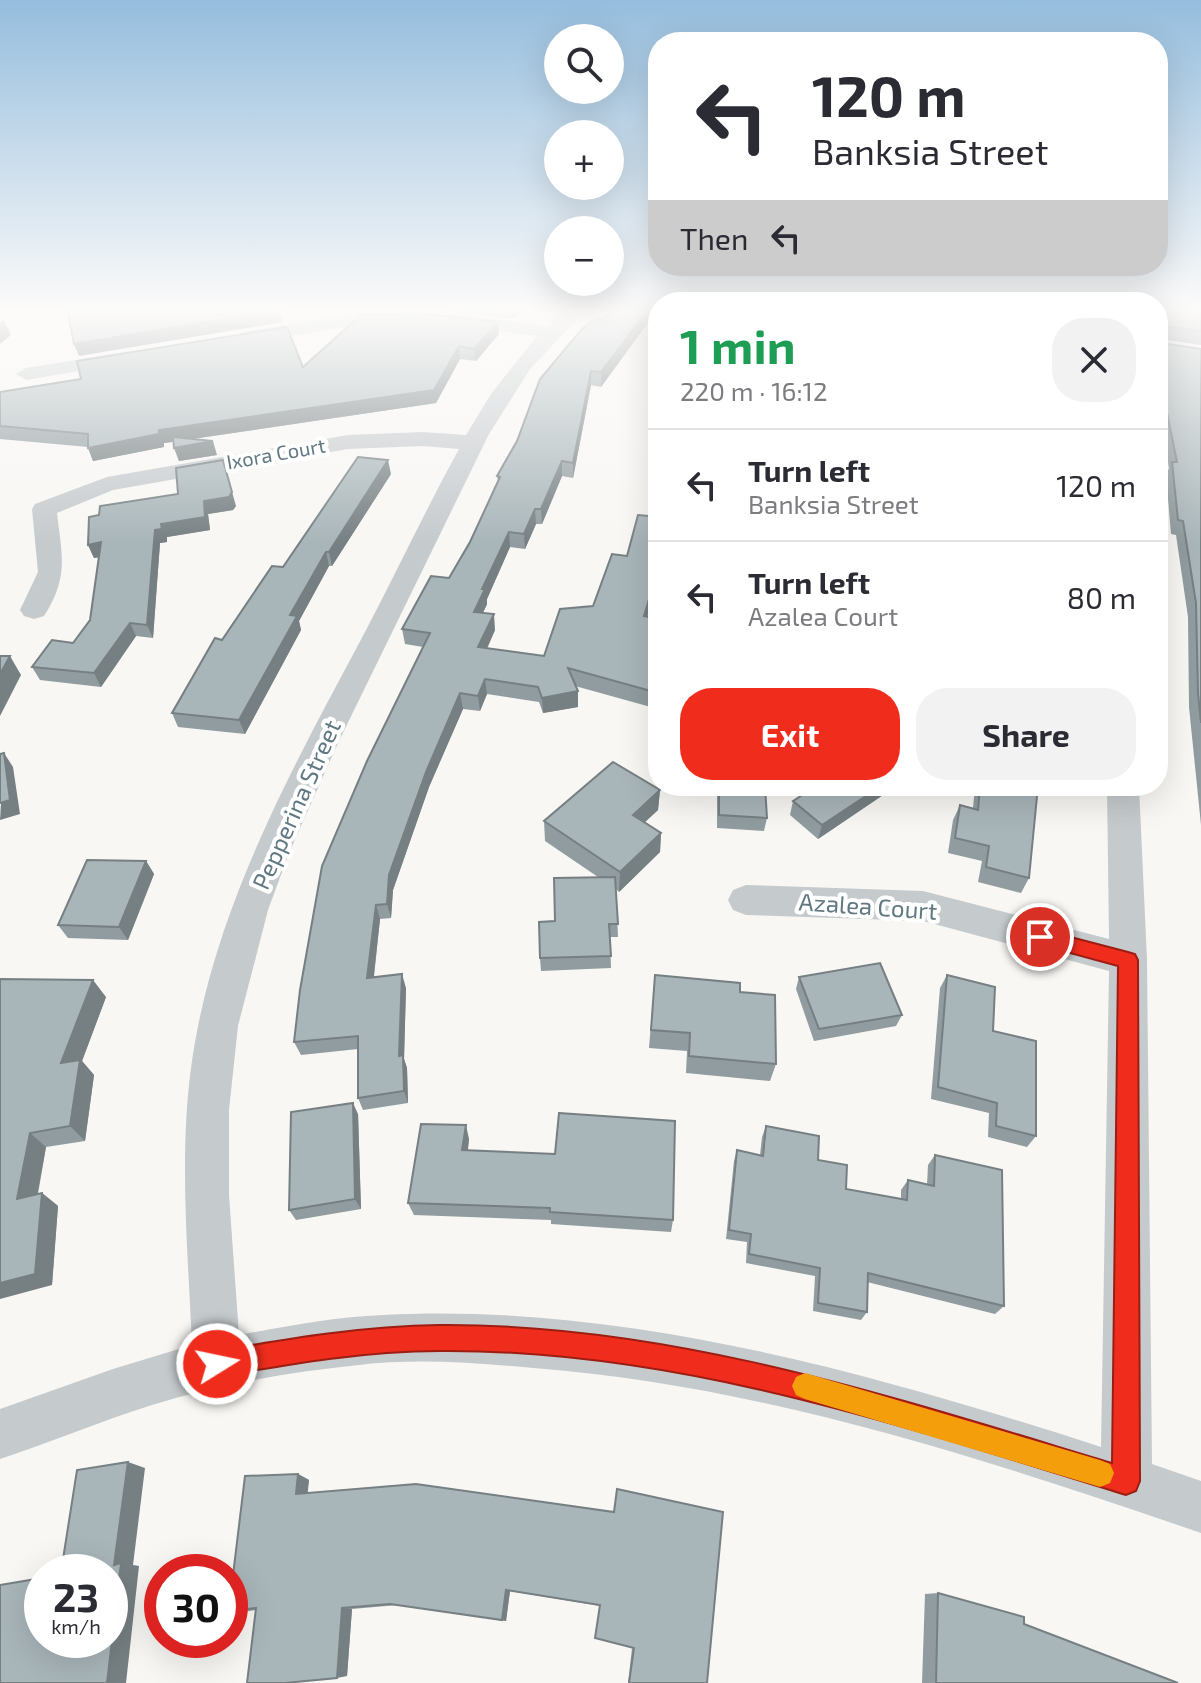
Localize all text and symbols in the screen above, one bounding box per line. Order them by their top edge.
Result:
map controls [544,24,624,296]
button: search [544,24,624,104]
text: 120 m [812,61,966,128]
icon: left [680,64,784,168]
button: + [544,120,624,200]
text: Banksia Street [812,129,1048,172]
button: − [544,216,624,296]
icon: left [764,216,808,260]
text: Then [680,220,748,256]
text: 1 min [680,316,796,374]
button: close [1052,318,1136,402]
text: 220 m · 16:12 [680,375,828,406]
street label: Ixora Court [224,432,328,474]
text: Turn left [748,452,870,488]
icon: left [680,463,724,507]
text: 120 m [1056,467,1136,503]
text: Banksia Street [748,488,919,519]
text: Turn left [748,564,870,600]
icon: left [680,575,724,619]
text: 80 m [1067,579,1136,615]
text: Azalea Court [748,600,898,631]
button: Exit [680,688,900,780]
button: Share [916,688,1136,780]
street label: Pepperina Street [245,715,346,894]
street label: Azalea Court [798,886,938,925]
pin [1006,903,1074,971]
icon: arrive [1018,915,1062,959]
position arrow [175,1322,259,1406]
speed limit sign: 30 [144,1554,248,1658]
text: 23 [53,1572,99,1620]
text: km/h [51,1614,101,1638]

